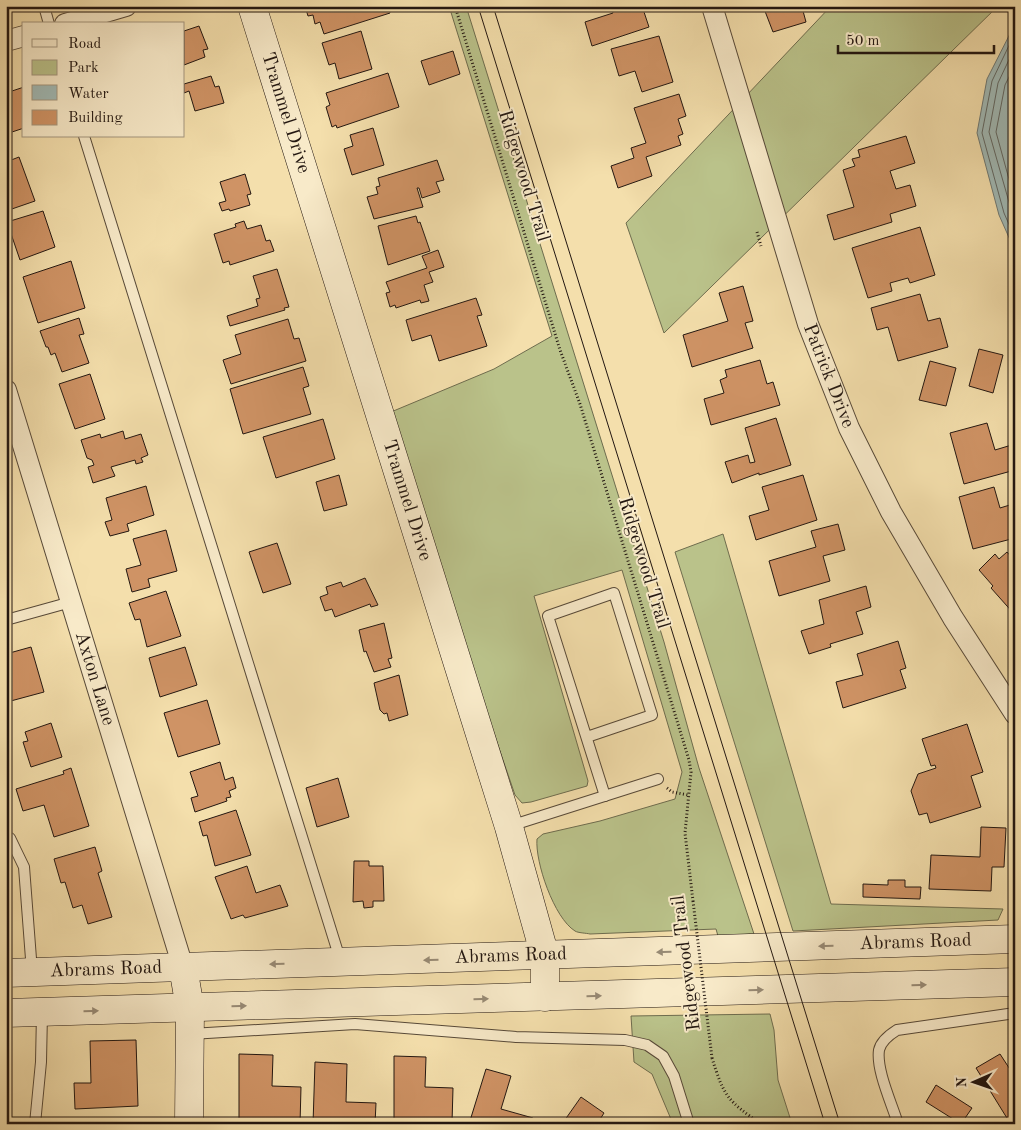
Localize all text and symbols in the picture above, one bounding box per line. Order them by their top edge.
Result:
legend [22,22,185,138]
scale bar [838,22,995,54]
text: 50 m [846,34,880,49]
text: Road [68,37,102,52]
street label: Trammel Drive [258,50,313,176]
text: Park [68,61,99,76]
text: Water [68,87,109,102]
street label: Ridgewood Trail [494,108,552,244]
text: Building [68,111,123,126]
street label: Patrick Drive [799,321,858,431]
street label: Trammel Drive [379,437,435,563]
street label: Ridgewood Trail [614,495,672,631]
street label: Axton Lane [71,629,118,728]
street label: Ridgewood Trail [669,894,705,1032]
street label: Abrams Road [859,931,972,954]
one-way arrow [818,942,834,950]
street label: Abrams Road [454,945,567,967]
one-way arrow [655,948,671,956]
one-way arrow [423,956,439,964]
street label: Abrams Road [49,958,163,981]
one-way arrow [269,961,285,969]
one-way arrow [911,981,927,989]
one-way arrow [748,986,764,994]
one-way arrow [586,991,602,999]
one-way arrow [474,995,490,1003]
one-way arrow [231,1002,247,1010]
one-way arrow [83,1006,99,1014]
north arrow [948,1058,998,1108]
text: N [955,1077,969,1088]

